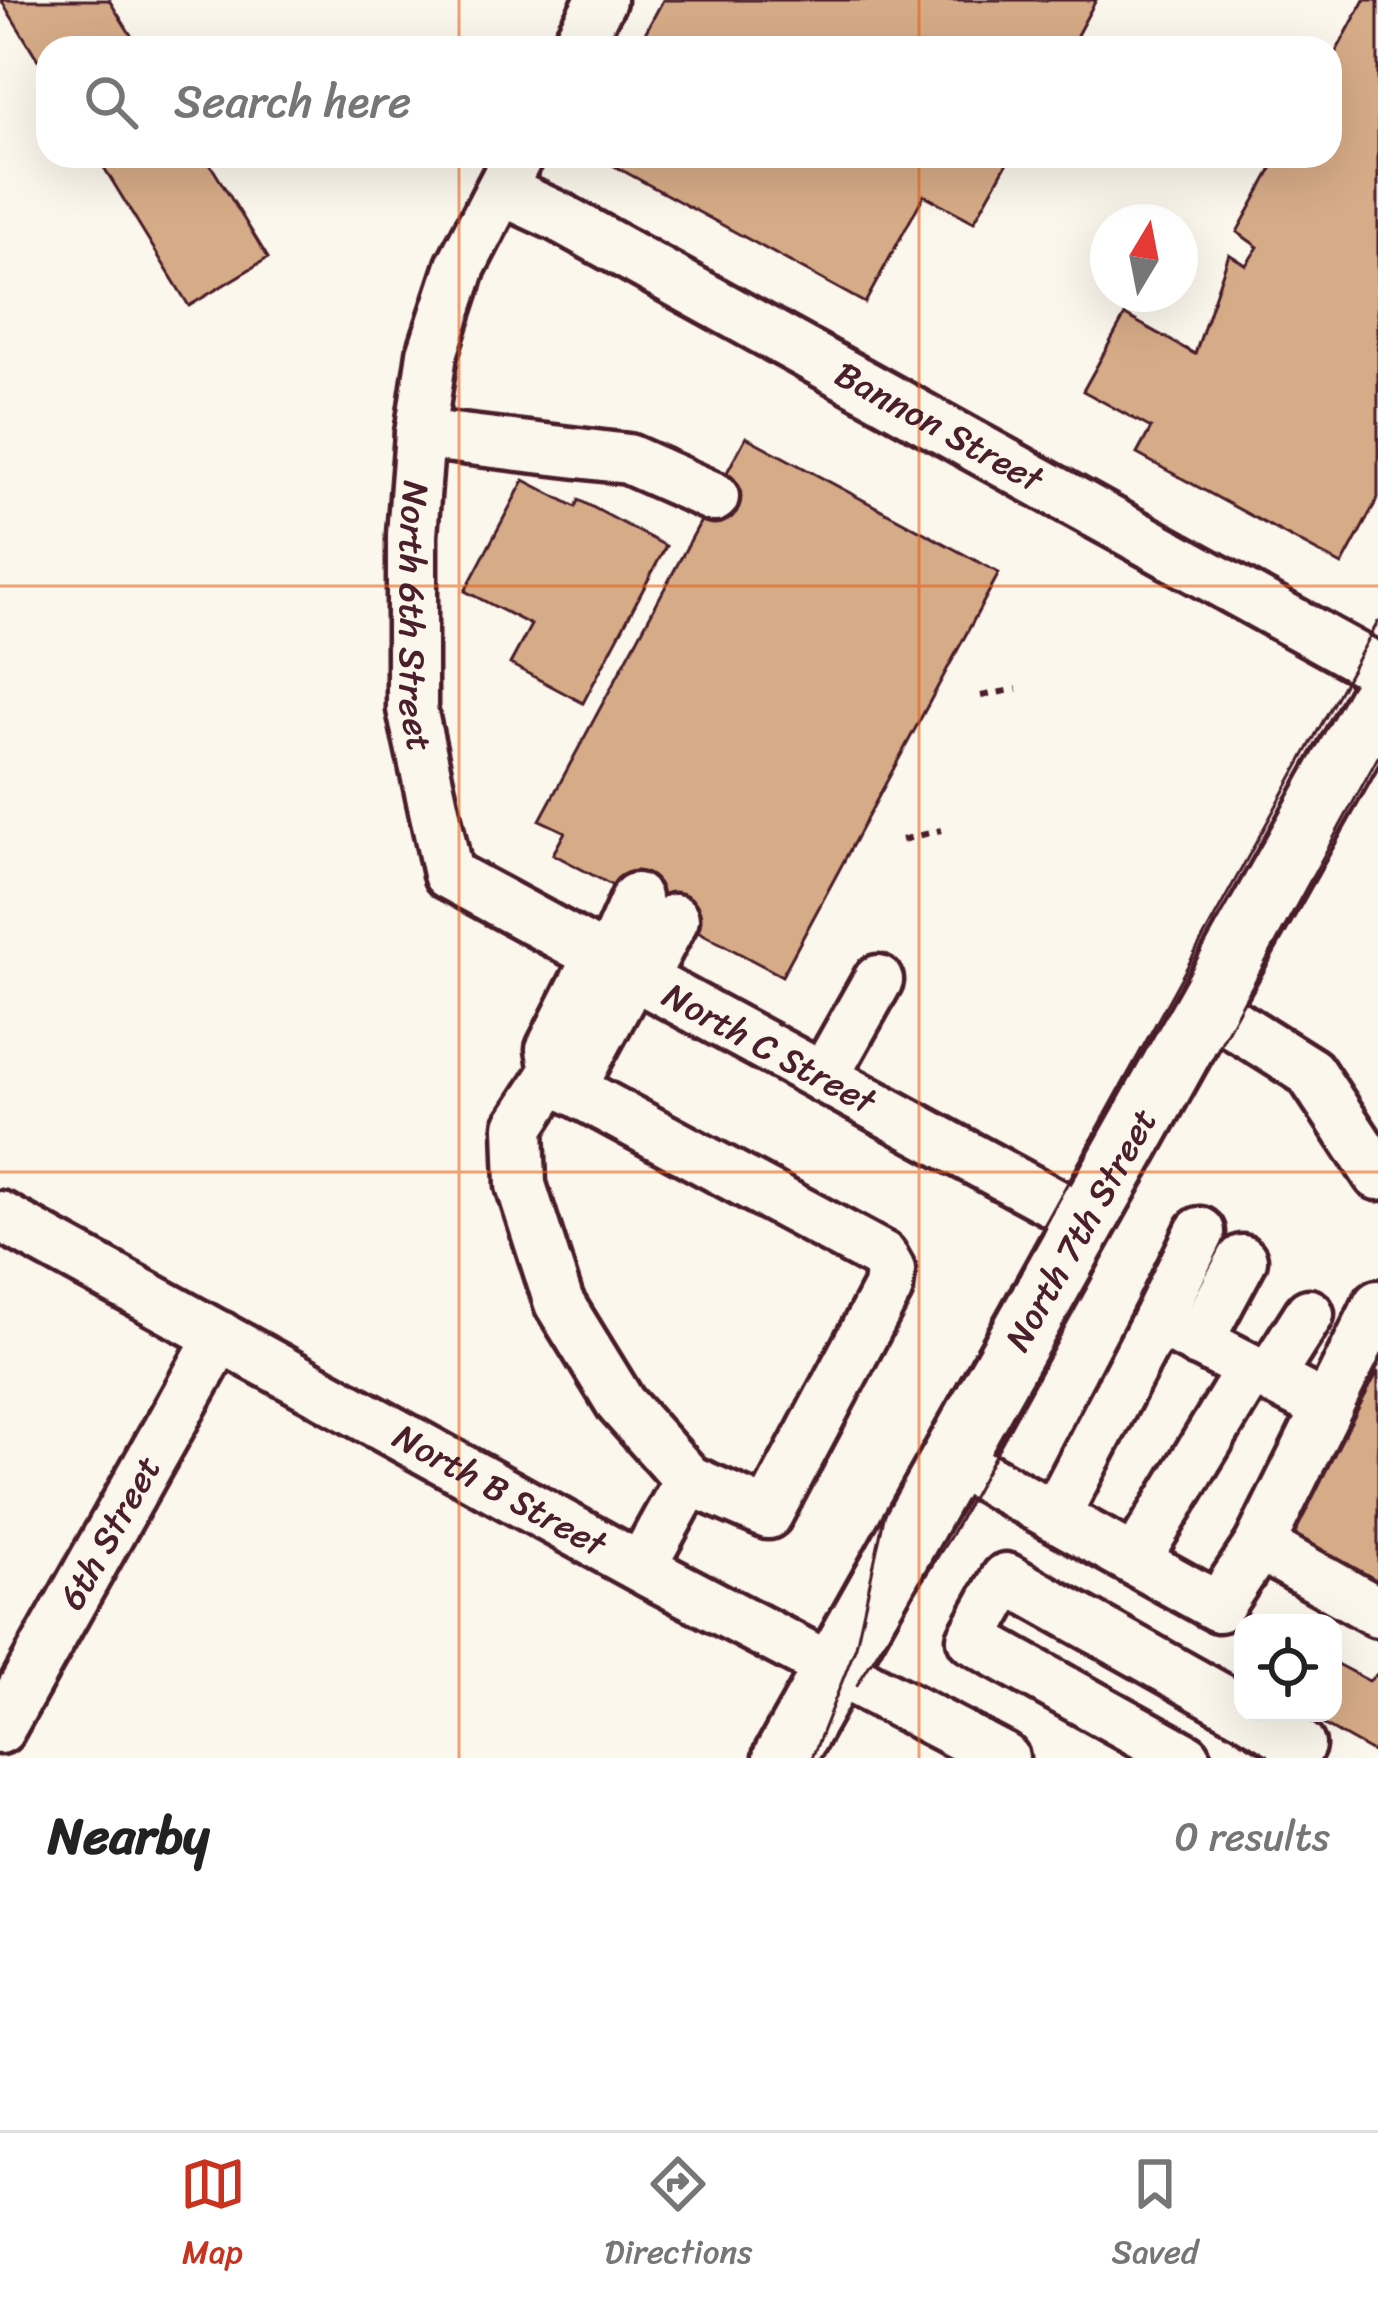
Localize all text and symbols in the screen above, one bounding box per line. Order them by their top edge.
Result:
search box [36,36,1342,168]
text: Search here [174,62,411,142]
icon: search [78,69,144,135]
north arrow [1090,204,1198,312]
street label: Bannon Street [823,343,1057,511]
street label: North 6th Street [380,478,452,758]
street label: North C Street [651,964,889,1133]
street label: North 7th Street [987,1096,1175,1364]
street label: North B Street [381,1406,620,1576]
street label: 6th Street [41,1443,179,1622]
map controls [1234,1614,1342,1722]
button: locate [1234,1614,1342,1722]
text: Nearby [48,1791,209,1881]
text: 0 results [1174,1802,1330,1871]
tab: Map [180,2151,246,2281]
tab: Directions [605,2151,752,2281]
tab: Saved [1111,2151,1198,2281]

